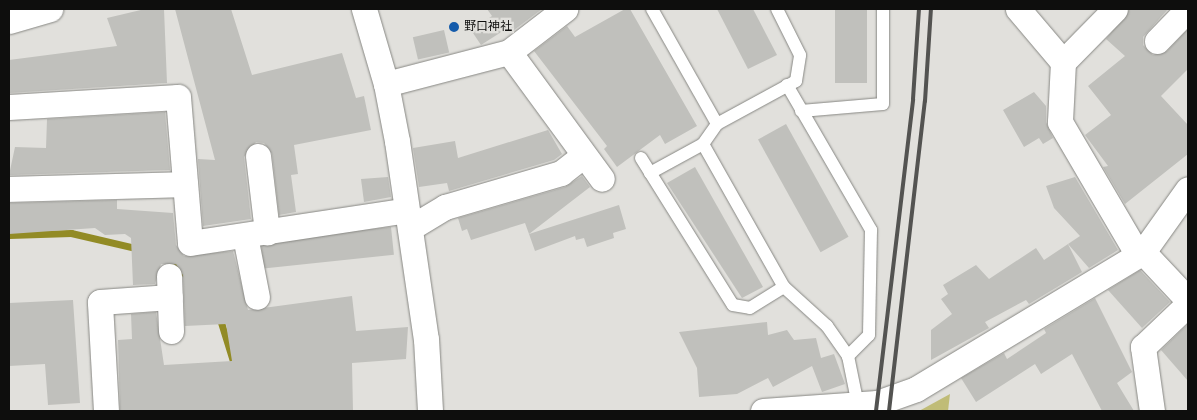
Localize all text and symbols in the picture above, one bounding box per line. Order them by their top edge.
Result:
place label: 野口神社 [464,20,512,34]
marker: 野口神社 [448,21,460,33]

